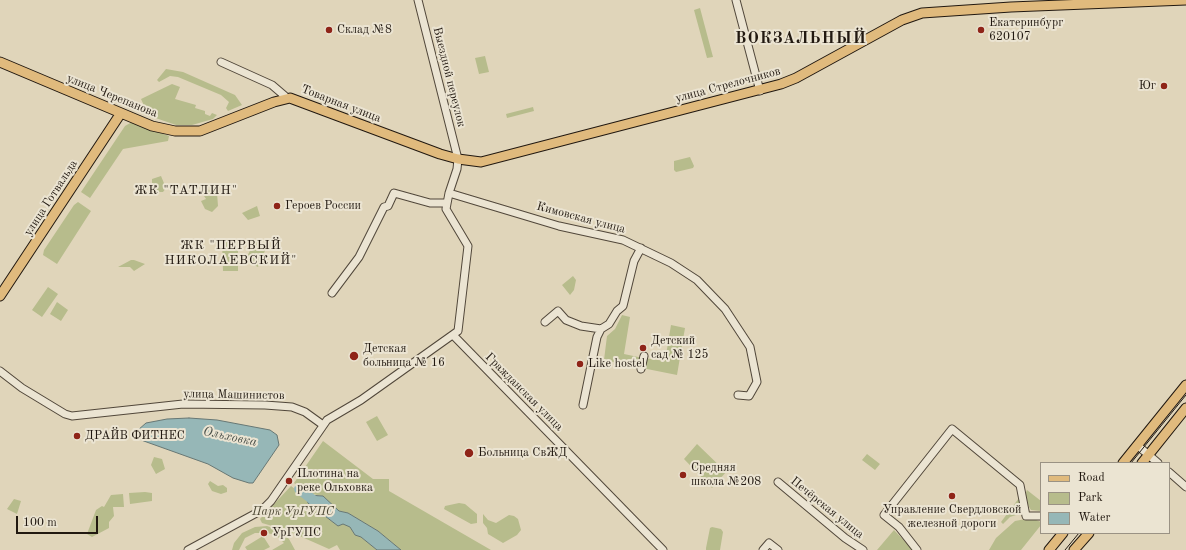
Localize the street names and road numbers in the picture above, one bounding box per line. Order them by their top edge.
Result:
street label: Выездной переулок [430,25,468,129]
street label: улица Стрелочников [674,64,782,106]
street label: улица Черепанова [64,71,160,121]
street label: Товарная улица [299,82,383,126]
street label: улица Готвальда [21,157,81,239]
street label: Кимовская улица [535,199,627,237]
street label: Гражданская улица [482,350,566,434]
street label: улица Машинистов [183,387,285,403]
street label: Печёрская улица [787,474,867,542]

